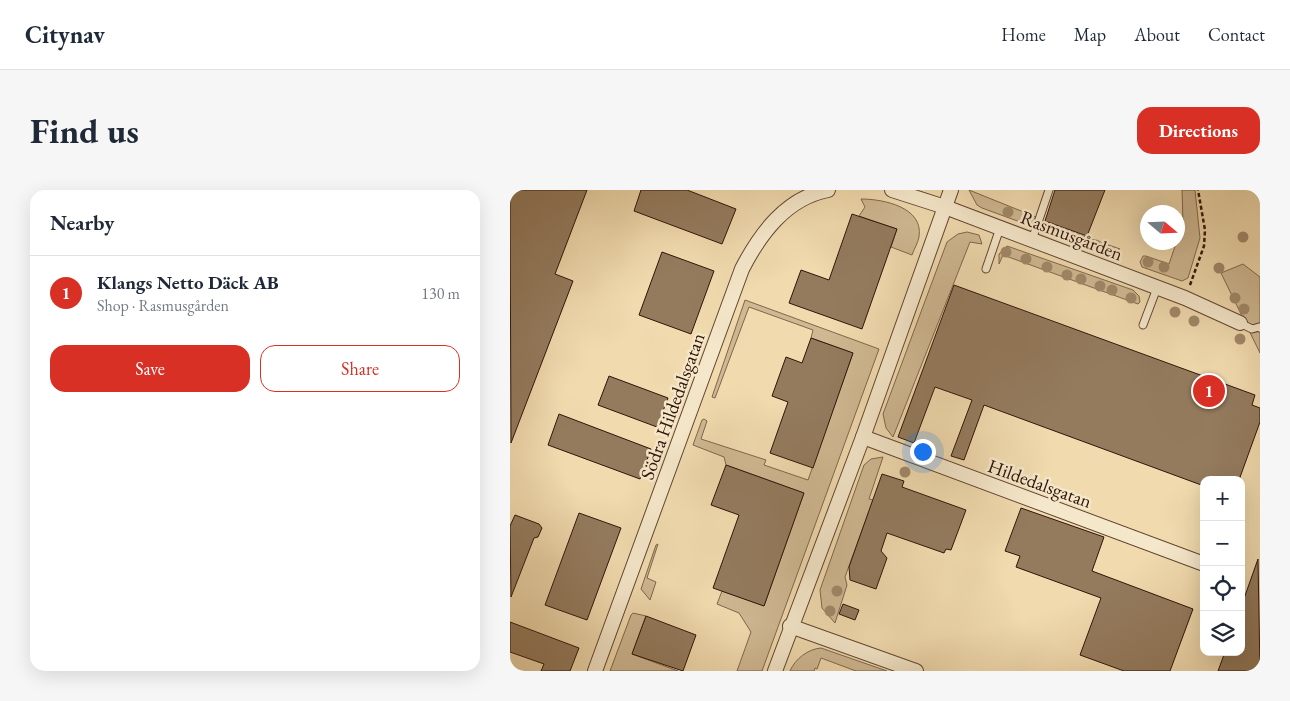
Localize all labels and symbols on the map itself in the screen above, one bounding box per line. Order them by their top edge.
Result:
street label: Rasmusgården [1017,205,1126,266]
north arrow [1140,205,1185,250]
street label: Södra Hildedalsgatan [634,329,711,483]
pin: 1 [1193,372,1225,410]
your location [910,439,936,465]
street label: Hildedalsgatan [984,453,1095,514]

